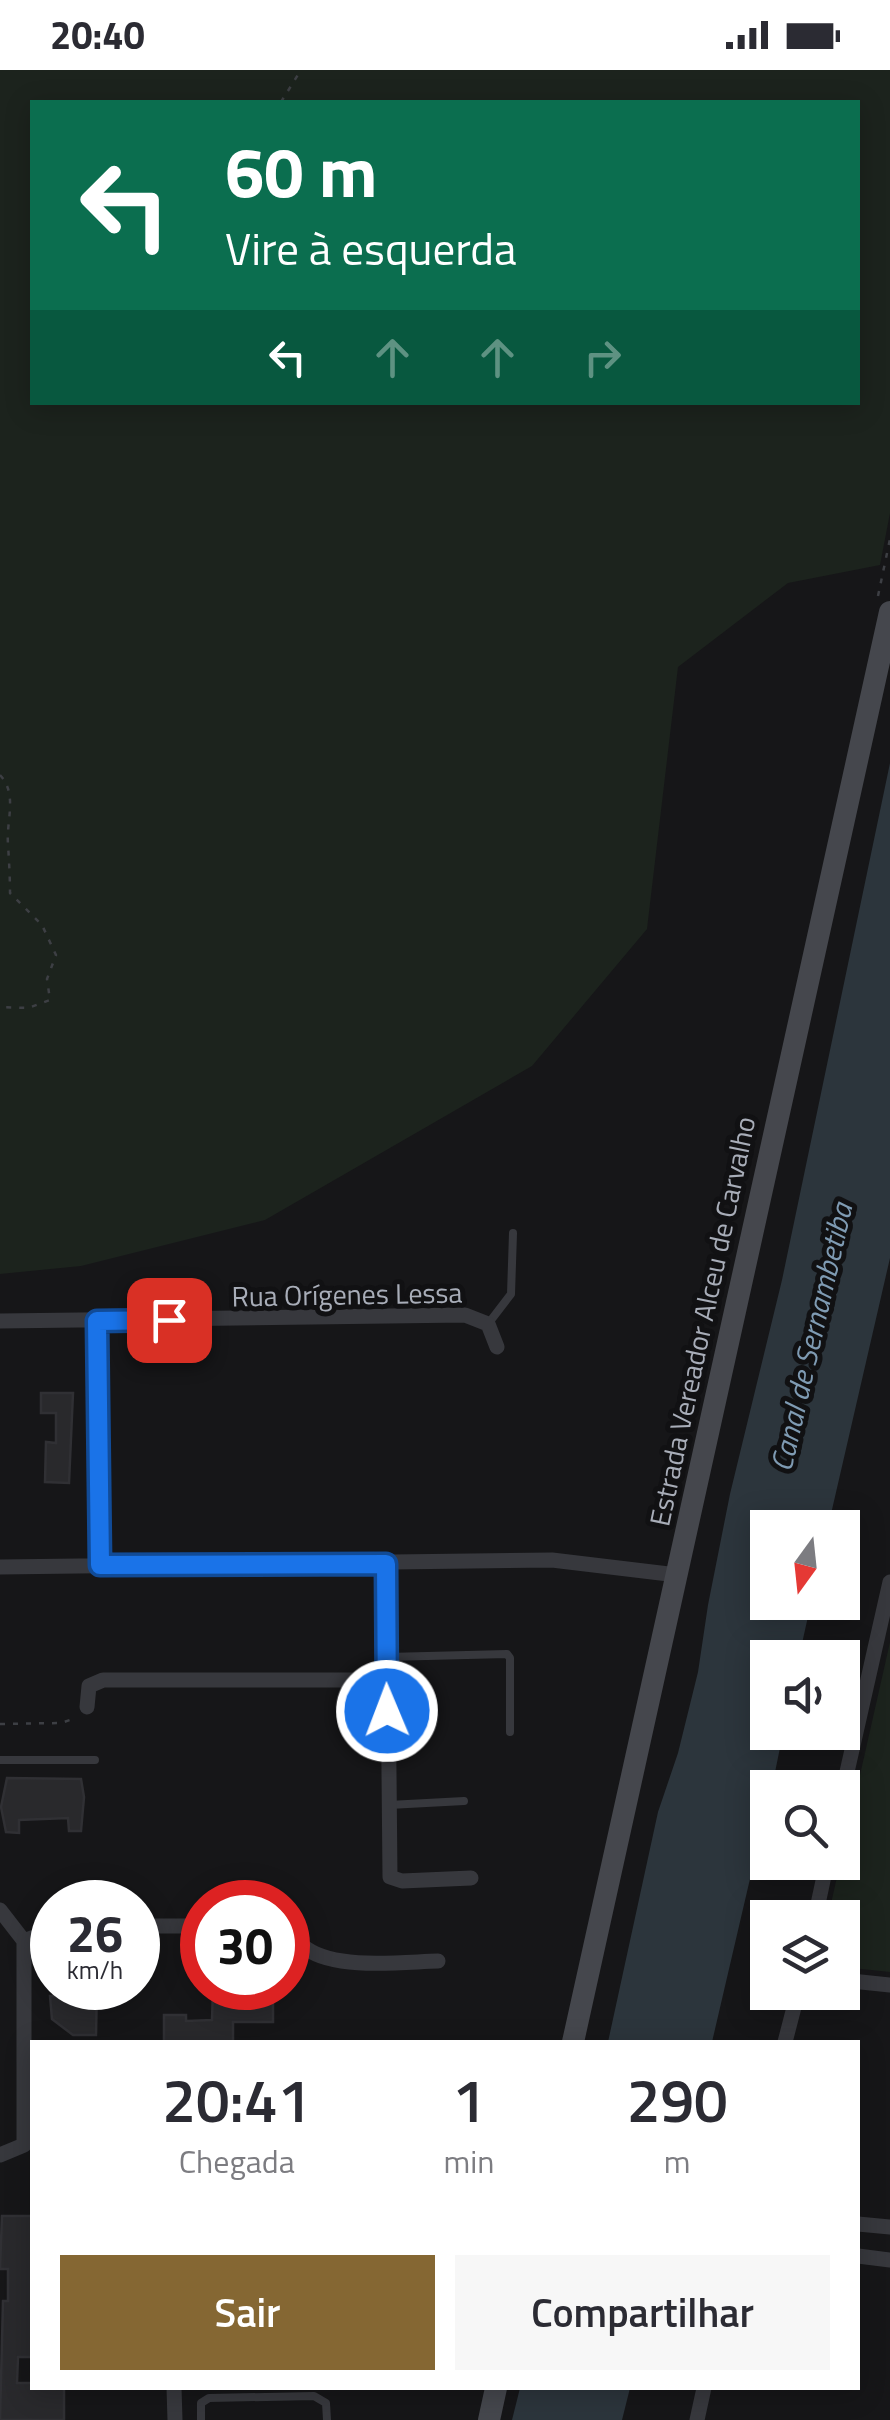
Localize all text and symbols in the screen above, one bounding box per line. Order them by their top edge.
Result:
text: 20:40 [50,6,145,64]
text: 60 m [225,118,378,224]
icon: left [60,140,190,270]
text: Vire à esquerda [225,214,517,282]
icon: left [260,330,315,385]
icon: ahead [365,330,420,385]
icon: ahead [470,330,525,385]
icon: right [575,330,630,385]
street label: Estrada Vereador Alceu de Carvalho [638,1112,766,1530]
water label: Canal de Sernambetiba [758,1196,865,1476]
street label: Rua Orígenes Lessa [231,1270,463,1318]
pin [127,1278,212,1363]
icon: arrive [142,1293,197,1348]
north arrow [750,1510,860,1620]
map controls [750,1510,860,2010]
button: sound [750,1640,860,1750]
position arrow [335,1659,439,1763]
button: search [750,1770,860,1880]
speed limit sign: 30 [180,1880,310,2010]
text: 26 [67,1895,123,1971]
button: layers [750,1900,860,2010]
text: km/h [67,1951,123,1989]
text: 20:41 [162,2054,311,2145]
text: 1 [452,2054,486,2145]
text: 290 [627,2054,728,2145]
text: Chegada [179,2137,295,2185]
text: min [443,2137,494,2185]
text: m [664,2137,691,2185]
button: Sair [60,2255,435,2370]
button: Compartilhar [455,2255,830,2370]

